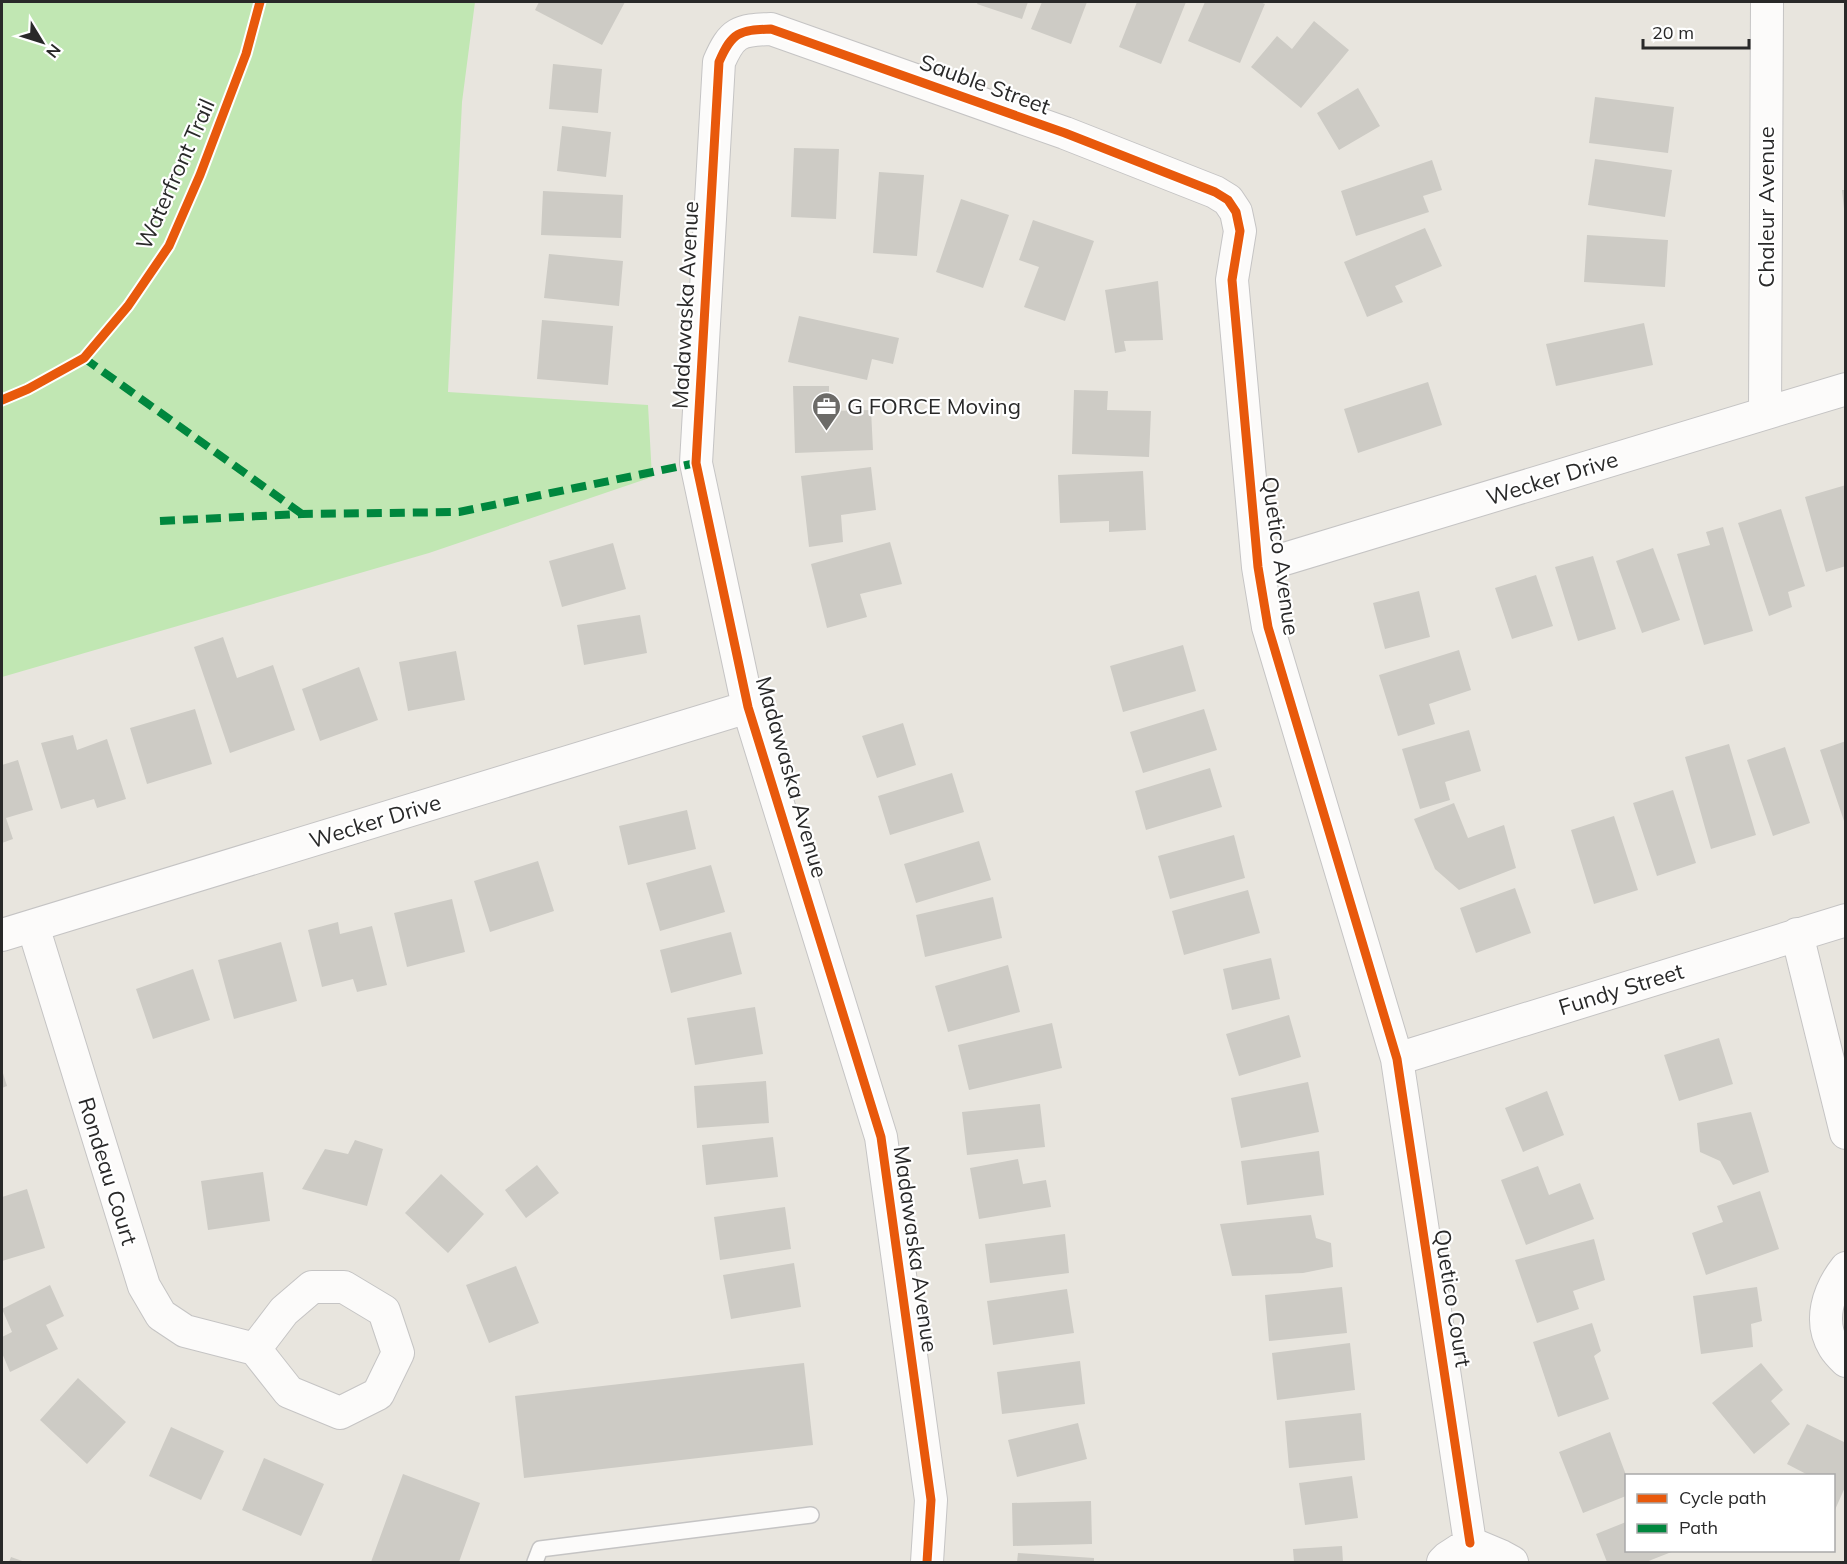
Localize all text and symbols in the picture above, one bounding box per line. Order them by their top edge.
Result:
north arrow [12,12,72,72]
scale bar [1643,12,1750,50]
text: 20 m [1652,21,1694,44]
text: N [42,40,65,62]
street label: Sauble Street [916,47,1054,121]
street label: Waterfront Trail [129,94,221,254]
street label: Chaleur Avenue [1752,126,1780,288]
street label: Madawaska Avenue [666,200,704,410]
office icon: G FORCE Moving [810,390,842,432]
place label: G FORCE Moving [847,392,1021,420]
street label: Wecker Drive [1483,445,1621,511]
street label: Quetico Avenue [1256,475,1306,637]
street label: Madawaska Avenue [750,673,834,881]
street label: Wecker Drive [306,788,444,854]
street label: Fundy Street [1555,957,1687,1021]
street label: Rondeau Court [72,1094,144,1249]
street label: Madawaska Avenue [888,1144,944,1354]
street label: Quetico Court [1428,1227,1478,1369]
legend [1625,1474,1835,1552]
text: Cycle path [1679,1486,1766,1509]
text: Path [1679,1516,1718,1539]

